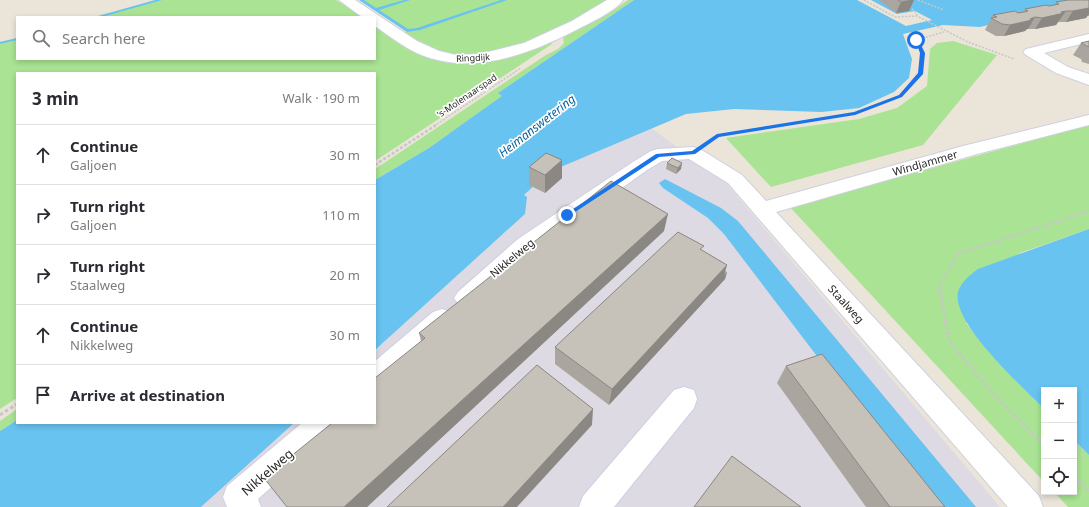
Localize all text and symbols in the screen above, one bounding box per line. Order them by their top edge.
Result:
search box [16,16,376,60]
icon: search [30,27,52,49]
text: Search here [62,28,145,48]
route start [907,31,925,49]
street label: Ringdijk [456,50,490,65]
street label: 's-Molenaarspad [434,71,499,120]
text: 3 min [32,87,79,110]
text: Walk · 190 m [282,89,360,107]
water label: Heimanswetering [495,90,579,161]
text: Continue [70,136,138,156]
icon: ahead [32,144,54,166]
text: 30 m [330,146,360,164]
street label: Windjammer [891,146,960,179]
text: Galjoen [70,156,117,174]
text: Turn right [70,196,145,216]
icon: right [32,204,54,226]
text: 110 m [322,206,360,224]
route end [558,206,576,224]
text: Galjoen [70,216,117,234]
street label: Nikkelweg [486,235,537,281]
text: Turn right [70,256,145,276]
icon: right [32,264,54,286]
text: 20 m [330,266,360,284]
text: Staalweg [70,276,125,294]
street label: Staalweg [825,281,868,326]
text: Continue [70,316,138,336]
icon: ahead [32,324,54,346]
text: 30 m [330,326,360,344]
text: Nikkelweg [70,336,133,354]
icon: arrive [32,384,54,406]
text: Arrive at destination [70,385,225,405]
map controls [1041,387,1077,495]
button: + [1041,387,1077,423]
button: − [1041,423,1077,459]
street label: Nikkelweg [237,444,297,500]
button: locate [1041,459,1077,495]

